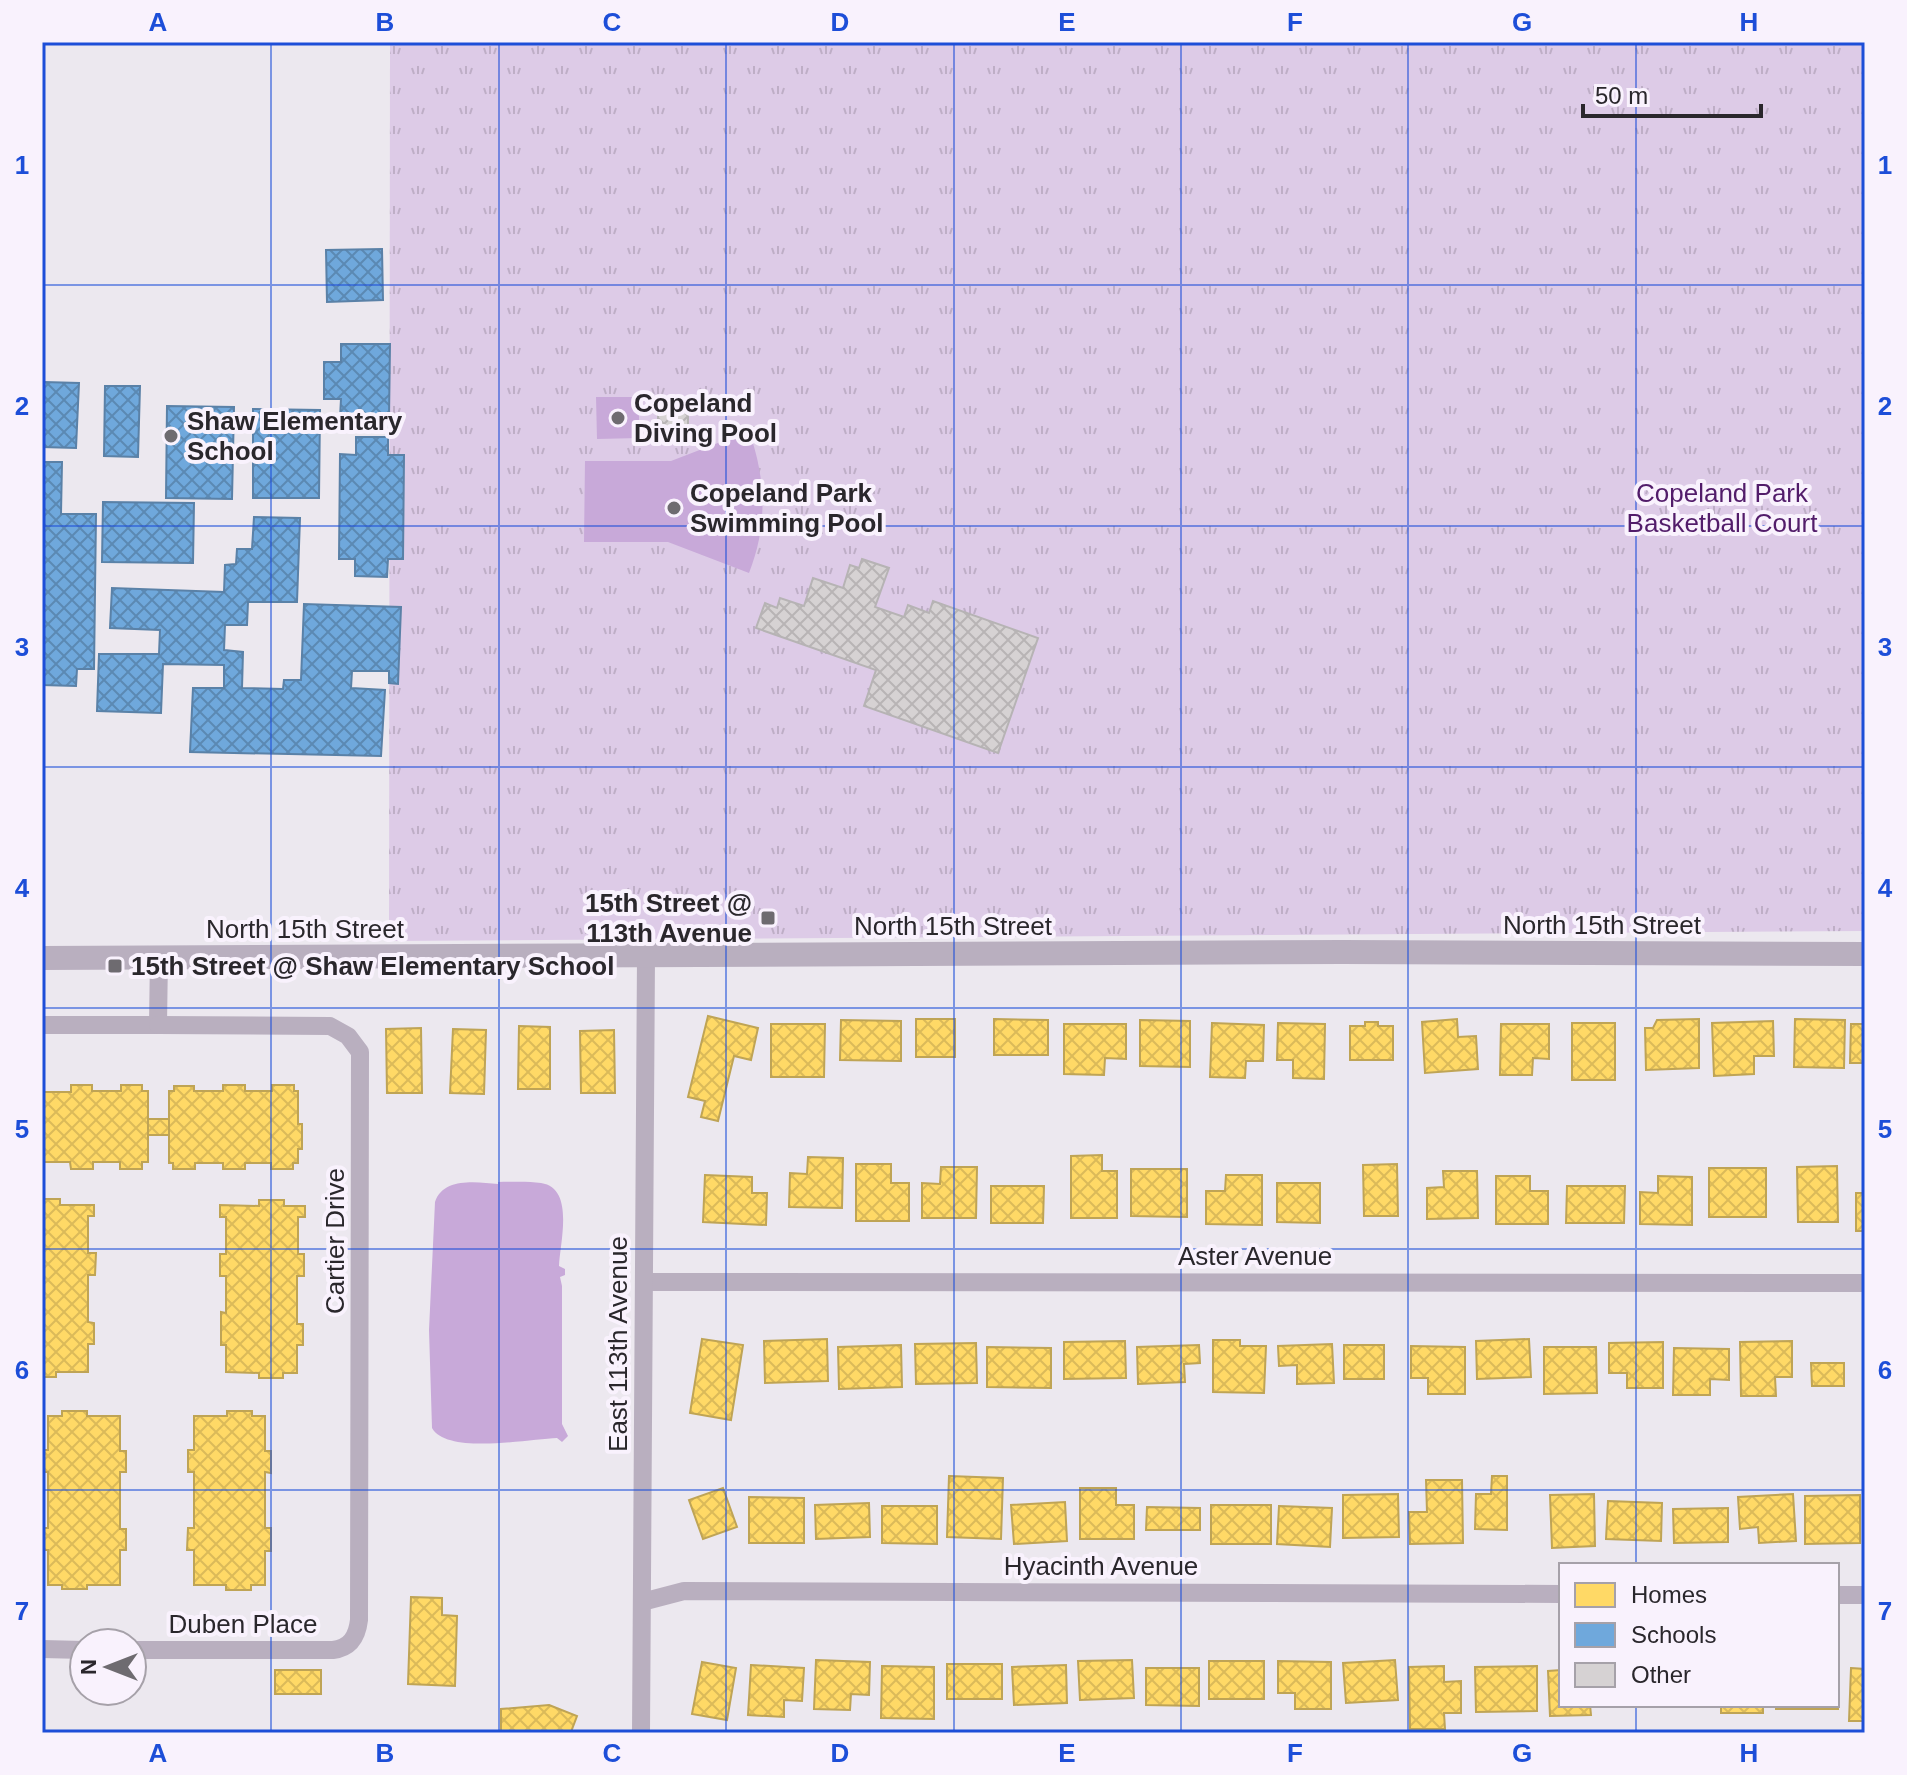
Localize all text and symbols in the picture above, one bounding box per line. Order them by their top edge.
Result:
text: A [149,7,168,37]
text: B [376,7,394,37]
text: C [603,7,622,37]
text: D [831,7,849,37]
text: E [1058,7,1076,37]
text: F [1287,7,1303,37]
text: G [1512,7,1532,37]
text: H [1740,7,1758,37]
scale bar [1583,68,1761,118]
text: 50 m [1595,82,1648,109]
text: 1 [15,150,29,180]
text: 1 [1878,150,1892,180]
place label: Copeland Diving Pool [634,388,777,448]
text: 2 [15,391,29,421]
text: 2 [1878,391,1892,421]
place label: Shaw Elementary School [187,406,403,466]
marker: Copeland Diving Pool [609,409,627,427]
marker: Shaw Elementary School [162,427,180,445]
place label: Copeland Park Swimming Pool [690,478,884,538]
park label: Copeland Park Basketball Court [1627,478,1818,538]
marker: Copeland Park Swimming Pool [665,499,683,517]
text: 3 [15,632,29,662]
text: 3 [1878,632,1892,662]
text: 4 [15,873,30,903]
text: 4 [1878,873,1893,903]
place label: 15th Street @ 113th Avenue [585,888,752,948]
marker: 15th Street @ 113th Avenue [759,909,777,927]
street label: North 15th Street [1503,910,1702,940]
street label: North 15th Street [854,911,1053,941]
street label: North 15th Street [206,914,405,944]
place label: 15th Street @ Shaw Elementary School [131,951,614,981]
marker: 15th Street @ Shaw Elementary School [106,957,124,975]
text: 5 [15,1114,29,1144]
text: 5 [1878,1114,1892,1144]
street label: Cartier Drive [320,1168,350,1314]
street label: East 113th Avenue [603,1236,633,1452]
street label: Aster Avenue [1178,1241,1332,1271]
text: 6 [15,1355,29,1385]
text: 6 [1878,1355,1892,1385]
street label: Hyacinth Avenue [1004,1551,1198,1581]
legend [1559,1563,1839,1707]
text: Homes [1631,1581,1707,1608]
text: 7 [15,1596,29,1626]
text: 7 [1878,1596,1892,1626]
street label: Duben Place [169,1609,317,1639]
text: Schools [1631,1621,1716,1648]
north arrow [68,1627,148,1707]
text: N [76,1659,101,1675]
text: Other [1631,1661,1691,1688]
text: A [149,1738,168,1768]
text: B [376,1738,394,1768]
text: C [603,1738,622,1768]
text: D [831,1738,849,1768]
text: E [1058,1738,1076,1768]
text: F [1287,1738,1303,1768]
text: G [1512,1738,1532,1768]
text: H [1740,1738,1758,1768]

